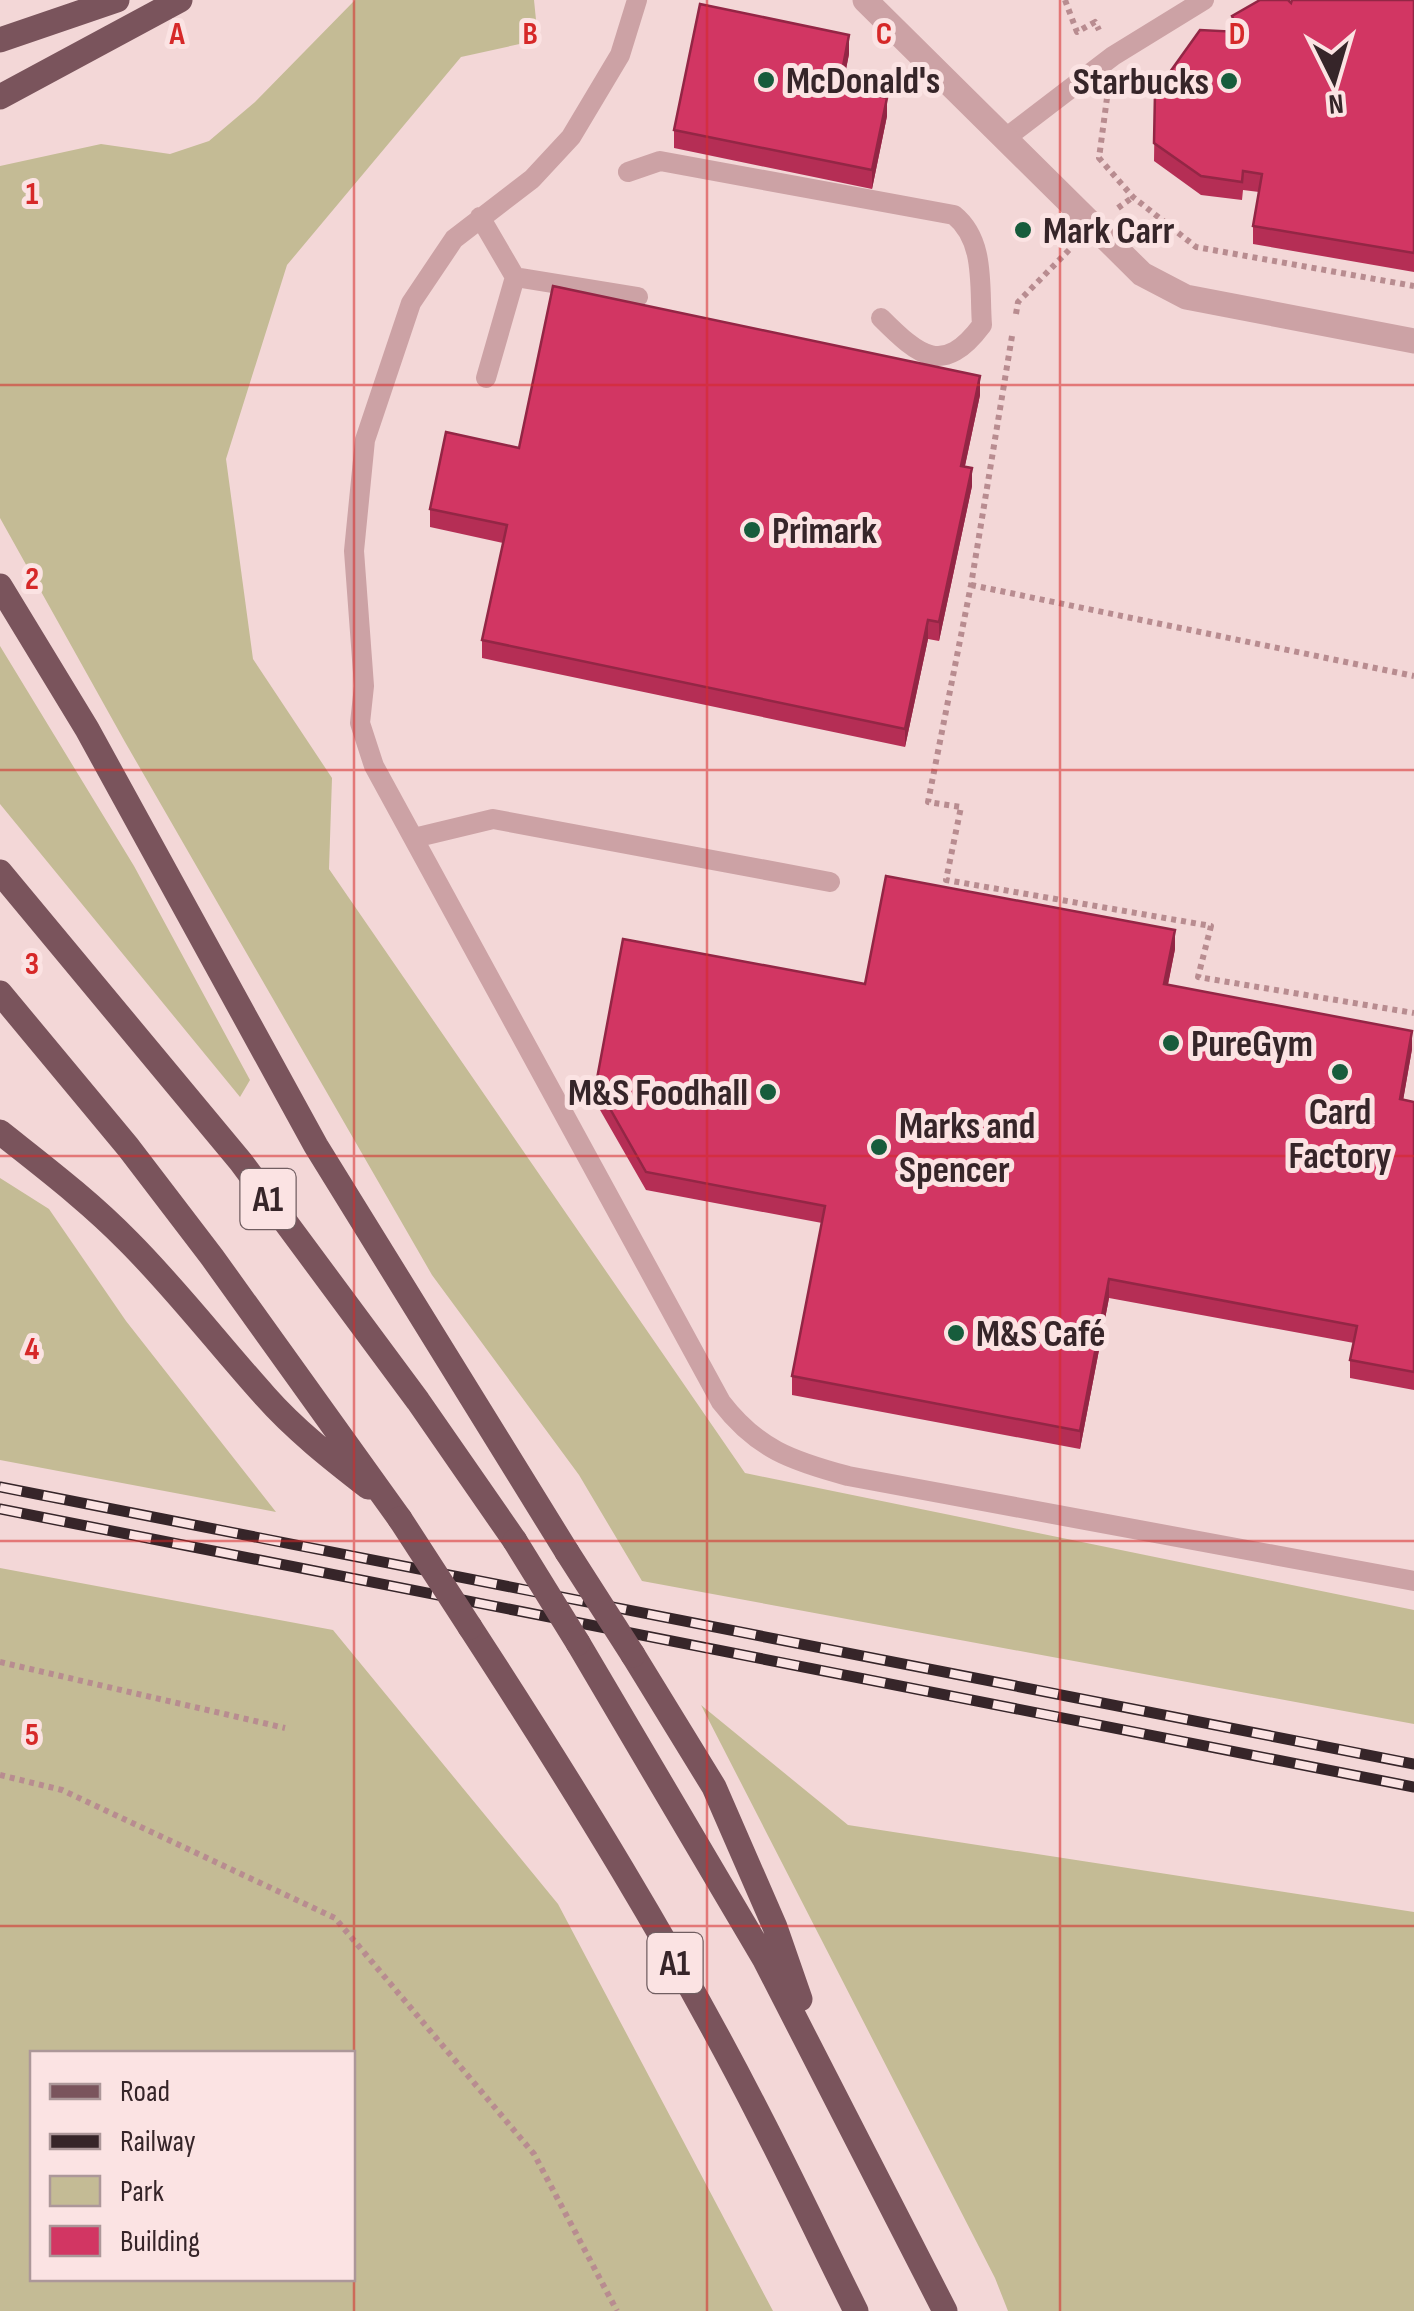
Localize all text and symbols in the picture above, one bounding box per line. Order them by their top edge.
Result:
text: A [168,15,185,54]
text: B [522,15,538,54]
text: C [876,15,892,54]
text: D [1229,15,1245,54]
north arrow [1284,30,1384,130]
place label: McDonald's [786,59,940,104]
place label: Starbucks [1073,60,1209,105]
marker: McDonald's [755,69,777,91]
marker: Starbucks [1218,70,1240,92]
text: N [1327,86,1345,120]
text: 1 [26,175,39,214]
place label: Mark Carr [1043,209,1175,254]
marker: Mark Carr [1012,219,1034,241]
place label: Primark [772,509,877,554]
marker: Primark [741,519,763,541]
text: 2 [25,560,39,599]
text: 3 [25,945,39,984]
place label: PureGym [1191,1022,1313,1067]
marker: PureGym [1160,1032,1182,1054]
marker: Card Factory [1329,1061,1351,1083]
place label: M&S Foodhall [568,1071,748,1116]
marker: M&S Foodhall [757,1081,779,1103]
place label: Card Factory [1289,1090,1392,1179]
place label: Marks and Spencer [899,1104,1035,1193]
marker: Marks and Spencer [868,1136,890,1158]
road number: A1 [240,1169,296,1229]
place label: M&S Café [976,1312,1105,1357]
marker: M&S Café [945,1322,967,1344]
text: 4 [25,1330,40,1369]
text: 5 [25,1716,39,1755]
road number: A1 [648,1933,702,1993]
legend [30,2051,355,2281]
text: Road [120,2074,170,2110]
text: Railway [120,2124,196,2160]
text: Park [120,2174,164,2210]
text: Building [120,2224,200,2260]

